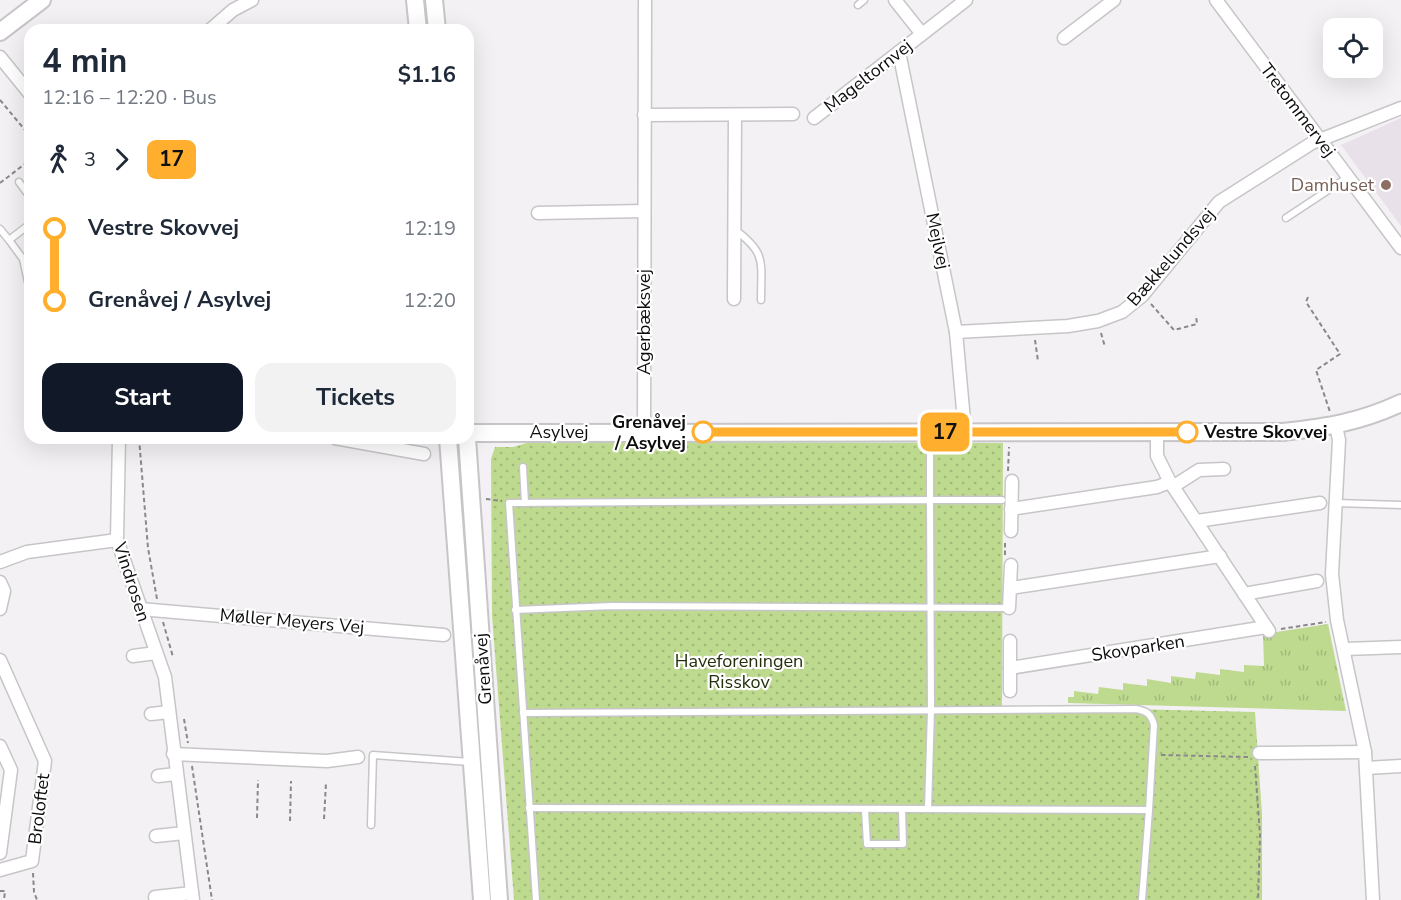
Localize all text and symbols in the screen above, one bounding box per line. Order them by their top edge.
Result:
map controls [1323,18,1383,78]
button: locate [1323,18,1383,78]
street label: Mageltornvej [819,34,917,118]
text: 4 min [42,39,127,84]
street label: Tretommervej [1255,58,1341,162]
text: $1.16 [398,60,456,90]
text: 12:16 – 12:20 · Bus [42,84,217,111]
icon: walk [42,143,75,176]
icon: forward [105,143,138,176]
text: 17 [159,145,184,173]
text: 3 [84,146,96,173]
place label: Damhuset [1291,173,1375,197]
marker: Damhuset [1379,178,1393,192]
street label: Bækkelundsvej [1122,203,1220,311]
street label: Mejlvej [920,210,956,272]
text: Vestre Skovvej [88,213,239,243]
text: 12:19 [403,215,456,242]
street label: Agerbæksvej [632,269,656,375]
text: Grenåvej / Asylvej [88,285,271,315]
text: 12:20 [403,287,456,314]
button: Start [42,363,243,432]
button: Tickets [255,363,456,432]
place label: Grenåvej / Asylvej [612,410,686,455]
line badge: 17 [918,412,972,452]
text: 17 [932,418,958,446]
street label: Asylvej [530,420,588,444]
place label: Vestre Skovvej [1203,420,1328,444]
marker: Grenåvej / Asylvej [692,421,714,443]
marker: Vestre Skovvej [1176,421,1198,443]
street label: Vindrosen [108,538,156,625]
street label: Møller Meyers Vej [219,603,365,639]
street label: Skovparken [1090,629,1186,667]
street label: Grenåvej [469,632,497,706]
park label: Haveforeningen Risskov [675,649,803,694]
street label: Broloftet [23,771,55,846]

